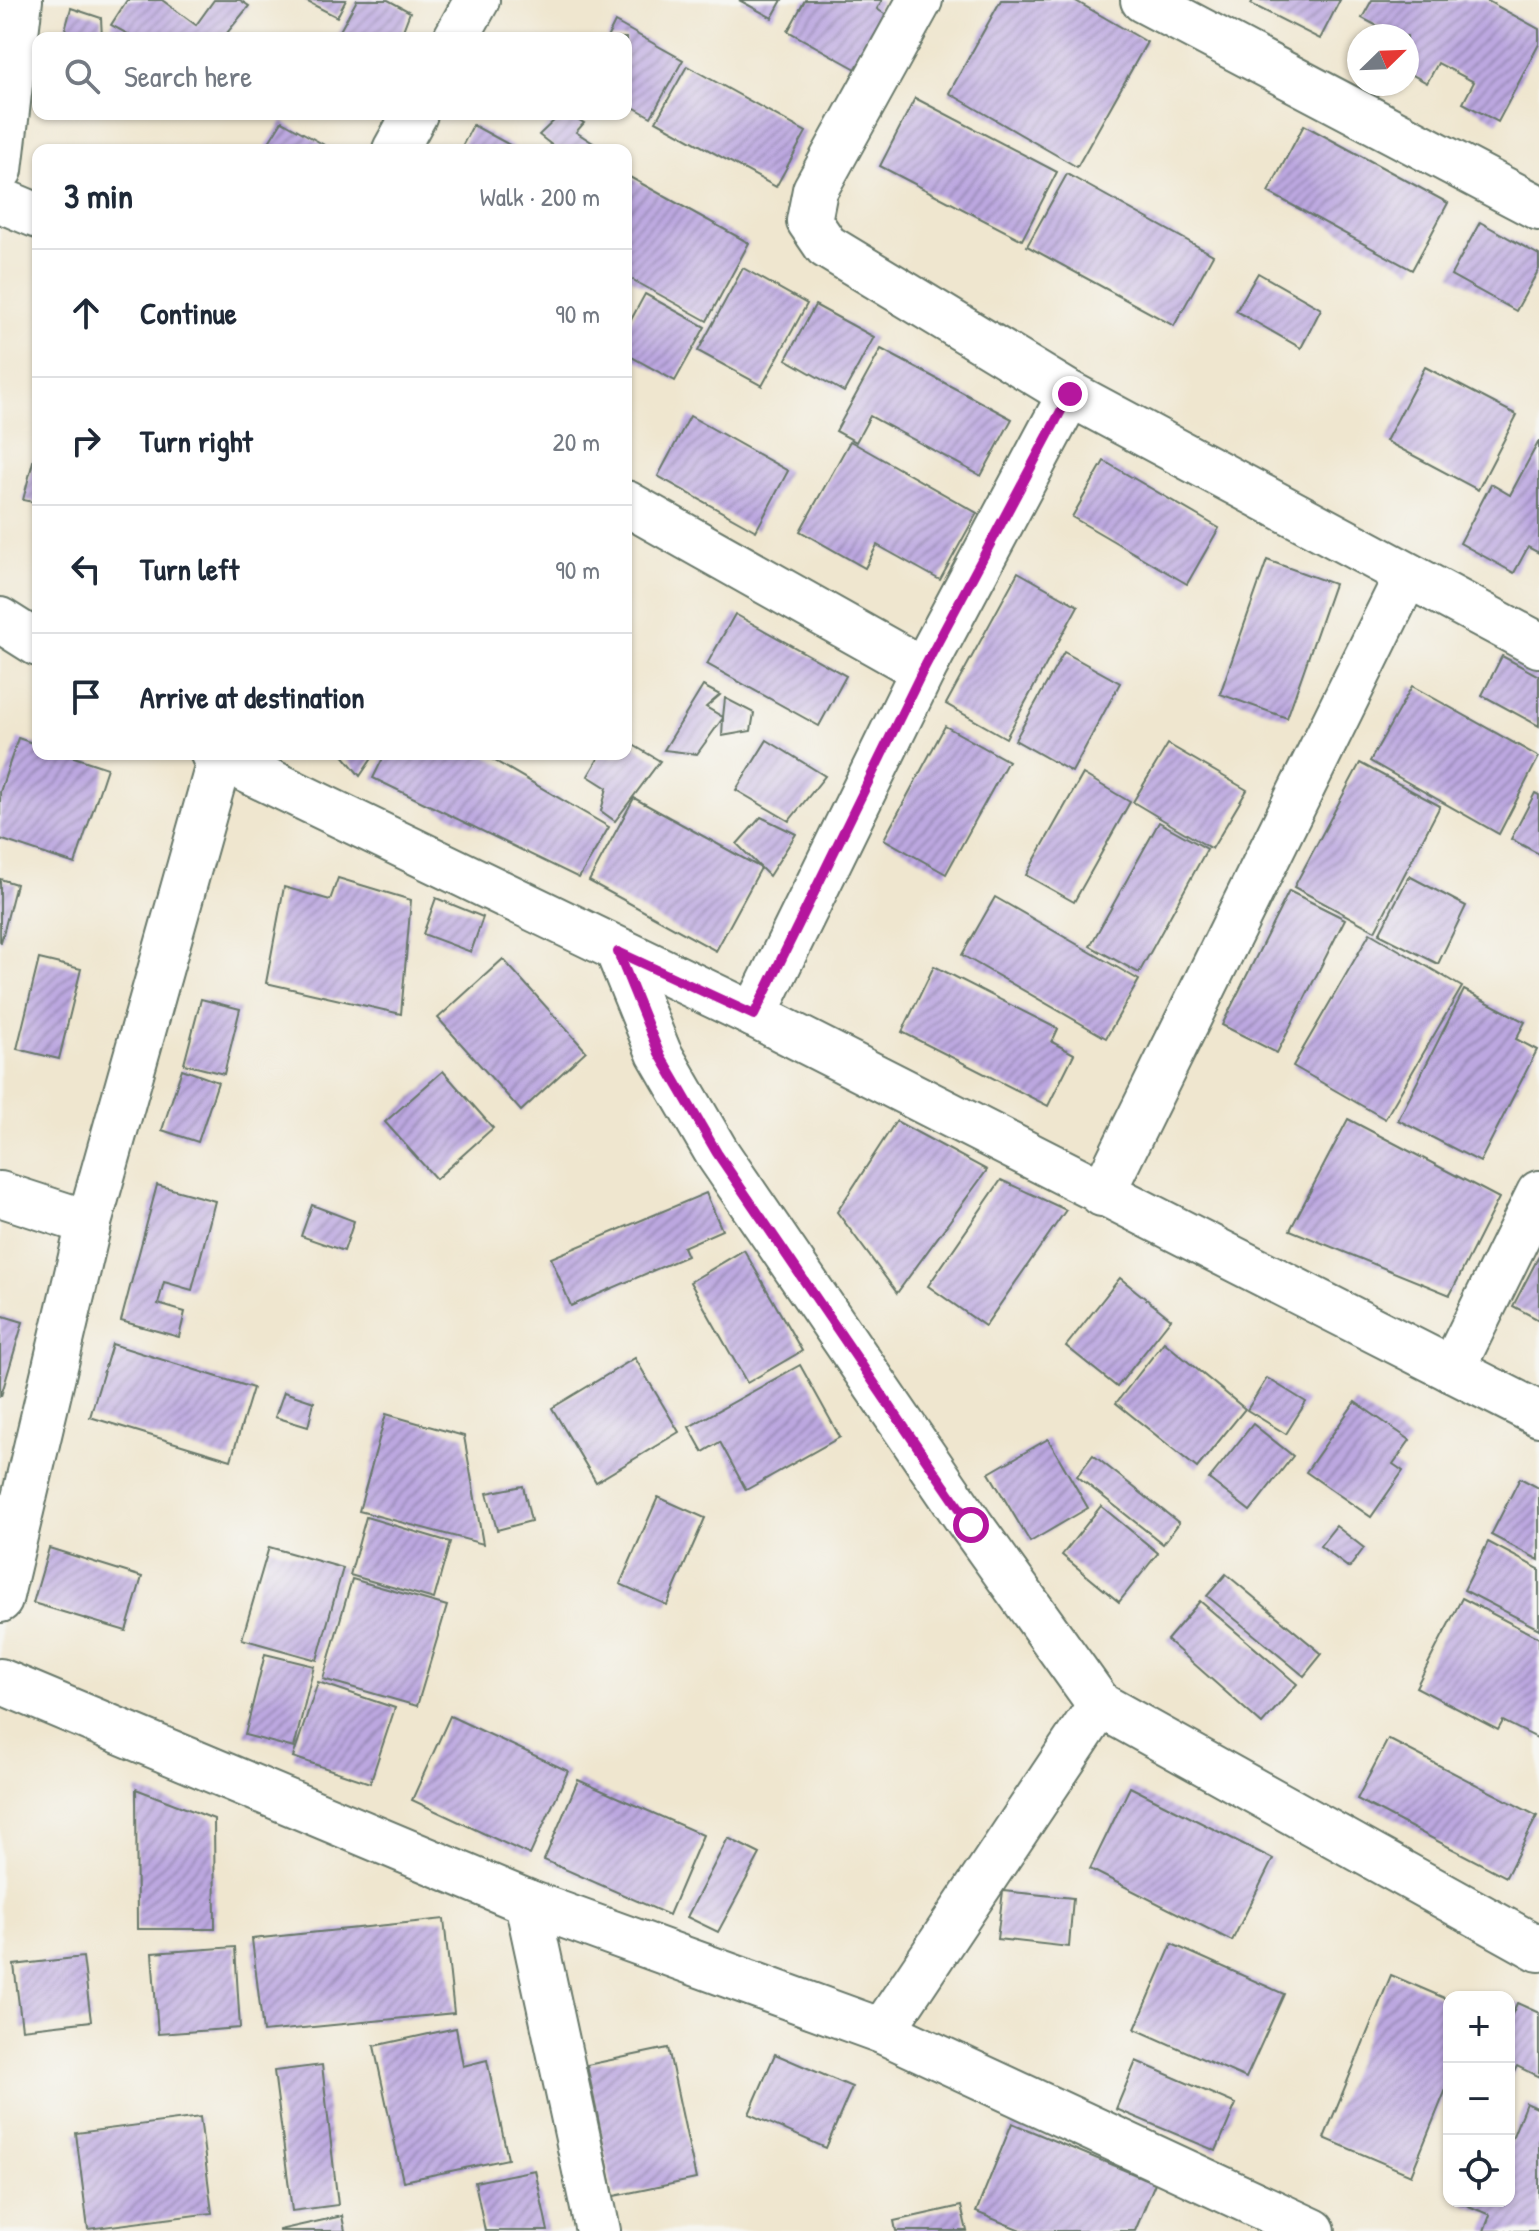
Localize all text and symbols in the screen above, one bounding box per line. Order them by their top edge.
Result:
north arrow [1347,24,1419,96]
search box [32,32,632,120]
icon: search [60,54,104,98]
text: Search here [124,56,252,96]
text: 3 min [64,173,133,219]
text: Walk · 200 m [480,179,600,214]
icon: ahead [64,291,108,335]
text: Continue [140,293,237,333]
text: 90 m [555,296,600,331]
route end [1052,376,1088,412]
icon: right [64,419,108,463]
text: Turn right [140,421,253,461]
text: 20 m [553,424,600,459]
icon: left [64,547,108,591]
text: Turn left [140,549,239,589]
text: 90 m [555,552,600,587]
icon: arrive [64,675,108,719]
text: Arrive at destination [140,677,365,717]
route start [953,1507,989,1543]
map controls [1443,1991,1515,2207]
button: + [1443,1991,1515,2063]
button: − [1443,2063,1515,2135]
button: locate [1443,2135,1515,2207]

